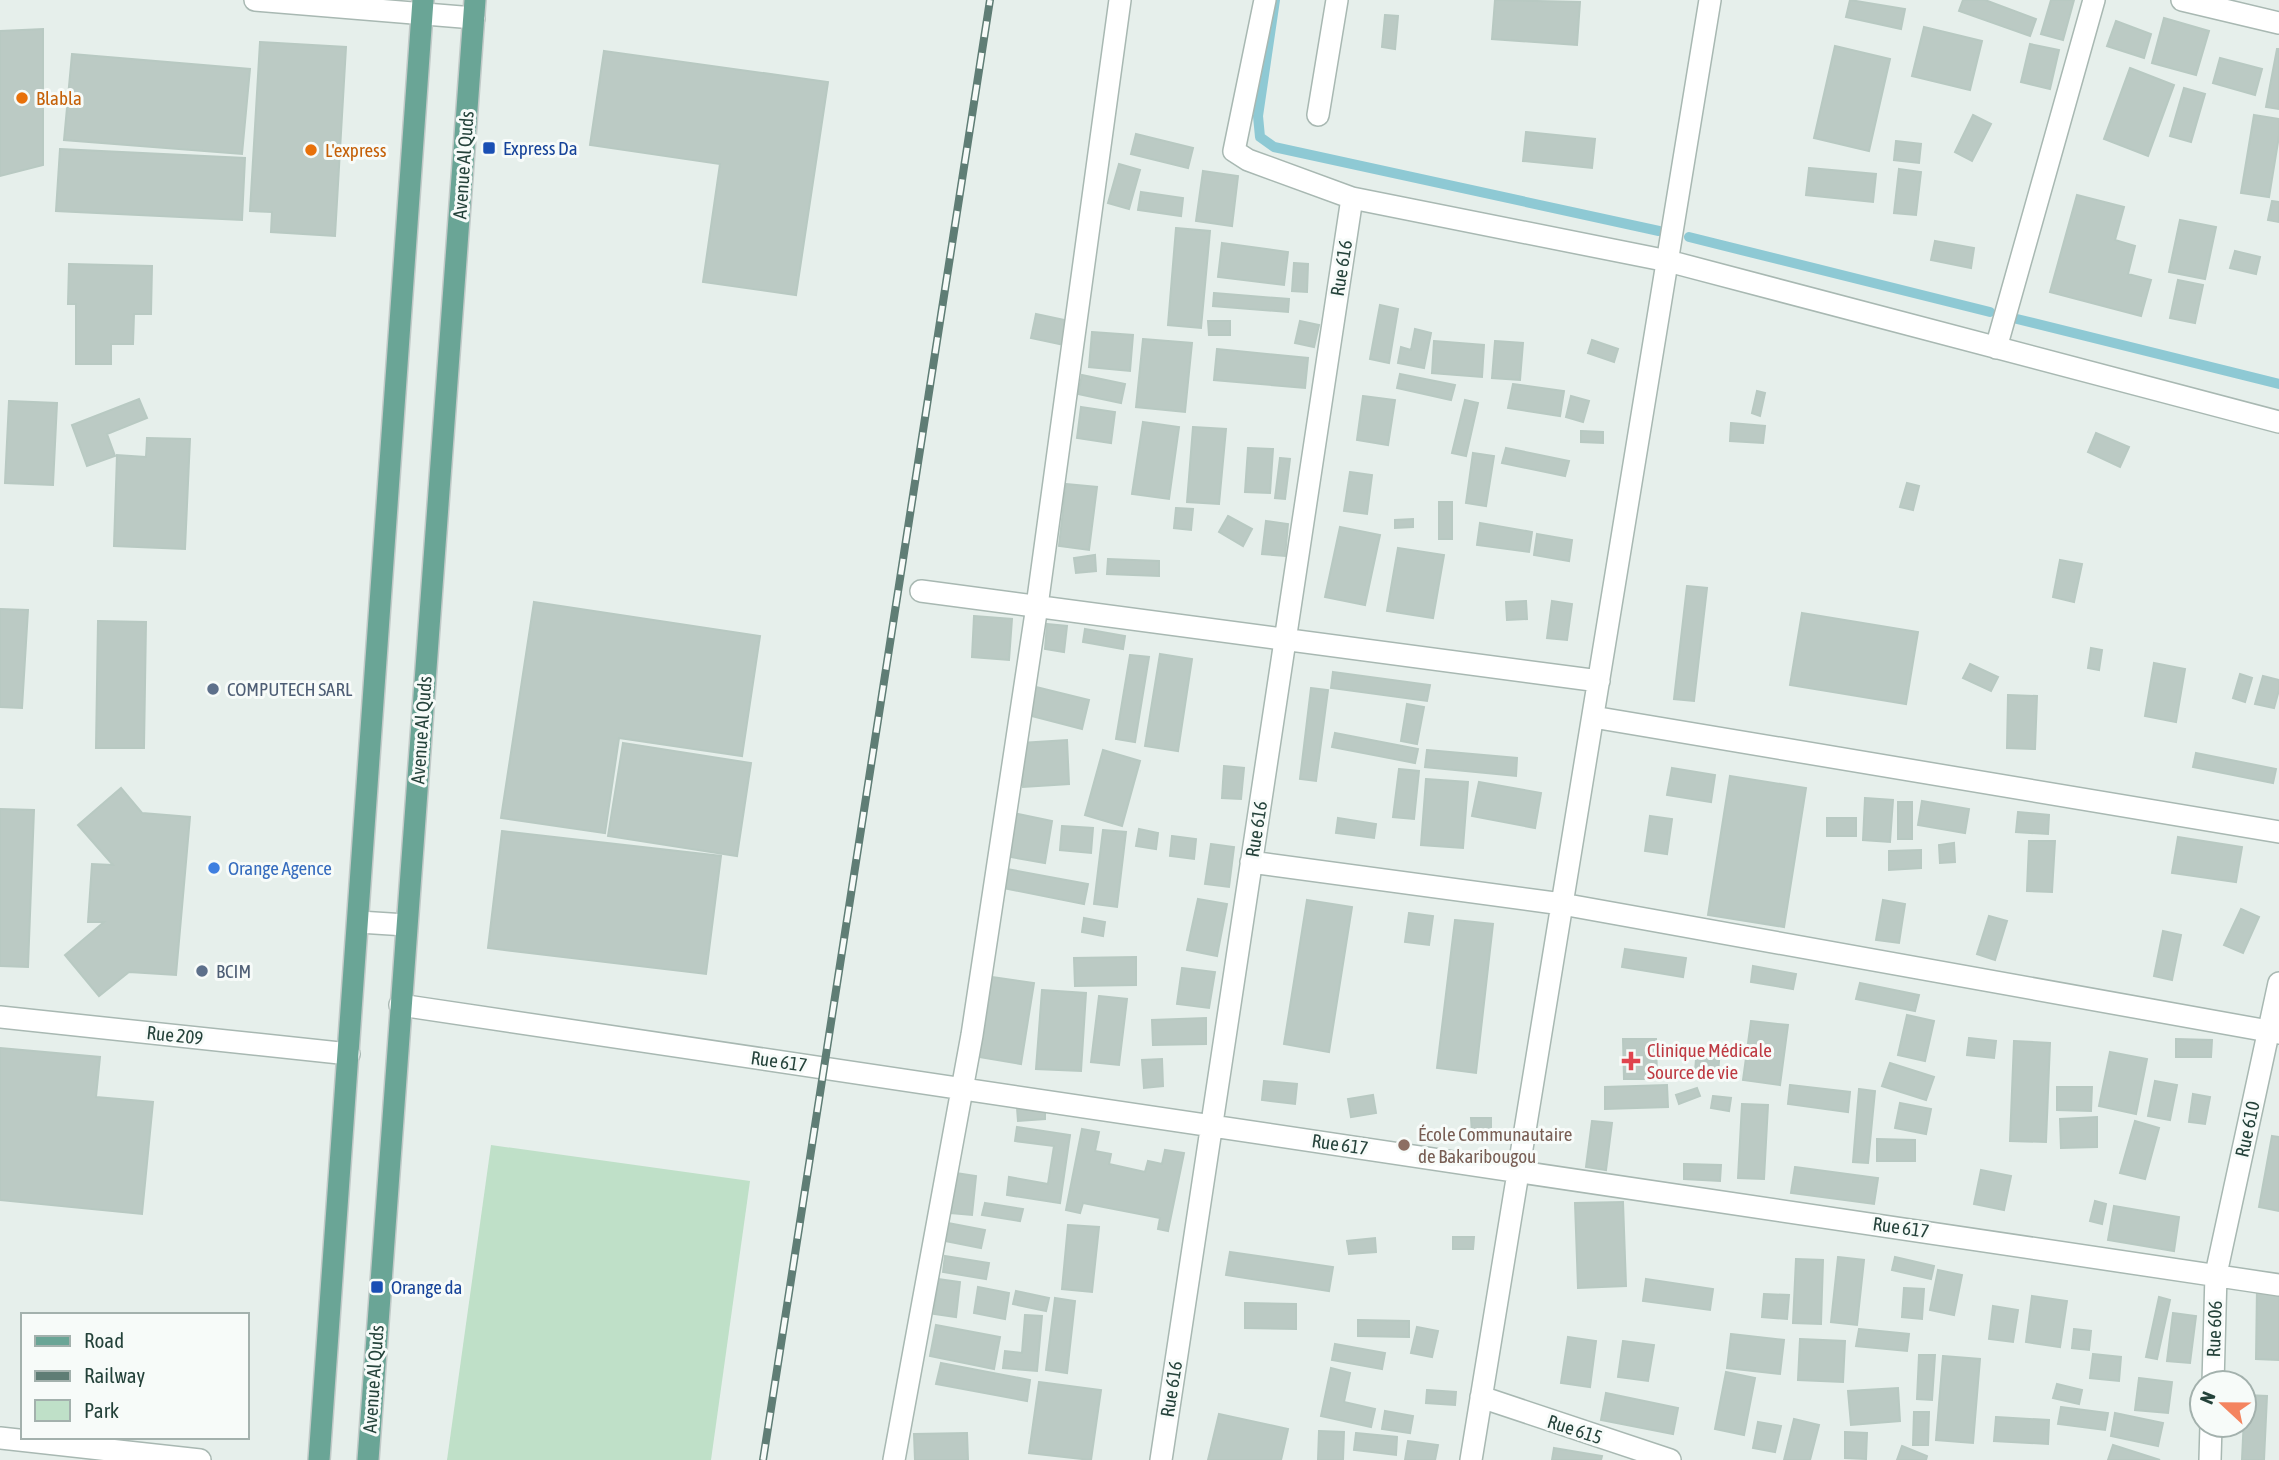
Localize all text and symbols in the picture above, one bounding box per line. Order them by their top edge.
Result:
place label: Blabla [36,87,82,109]
marker: Blabla [14,90,30,106]
street label: Avenue Al Quds [448,110,478,220]
place label: Express Da [503,137,578,159]
place label: L'express [325,139,387,161]
marker: Express Da [481,140,497,156]
marker: L'express [303,142,319,158]
street label: Rue 616 [1326,238,1356,298]
street label: Avenue Al Quds [406,675,436,785]
place label: COMPUTECH SARL [227,678,353,700]
marker: COMPUTECH SARL [205,681,221,697]
street label: Rue 616 [1241,799,1271,859]
place label: Orange Agence [228,857,332,879]
marker: Orange Agence [206,860,222,876]
place label: BCIM [216,960,251,982]
marker: BCIM [194,963,210,979]
street label: Rue 209 [146,1021,204,1049]
place label: Clinique Médicale Source de vie [1647,1039,1772,1083]
street label: Rue 617 [749,1046,809,1076]
marker: Clinique Médicale Source de vie [1621,1051,1641,1071]
street label: Rue 610 [2230,1099,2264,1159]
place label: École Communautaire de Bakaribougou [1418,1123,1572,1167]
street label: Rue 617 [1310,1129,1370,1159]
marker: École Communautaire de Bakaribougou [1396,1137,1412,1153]
street label: Rue 617 [1871,1212,1931,1242]
place label: Orange da [391,1276,462,1298]
marker: Orange da [369,1279,385,1295]
street label: Rue 606 [2202,1300,2226,1358]
legend [21,1313,248,1439]
street label: Avenue Al Quds [358,1324,388,1434]
text: Road [84,1328,124,1352]
street label: Rue 616 [1156,1359,1186,1419]
text: Railway [84,1363,146,1387]
north arrow [2188,1369,2258,1439]
text: N [2195,1388,2220,1407]
text: Park [84,1398,119,1422]
street label: Rue 615 [1545,1410,1605,1448]

